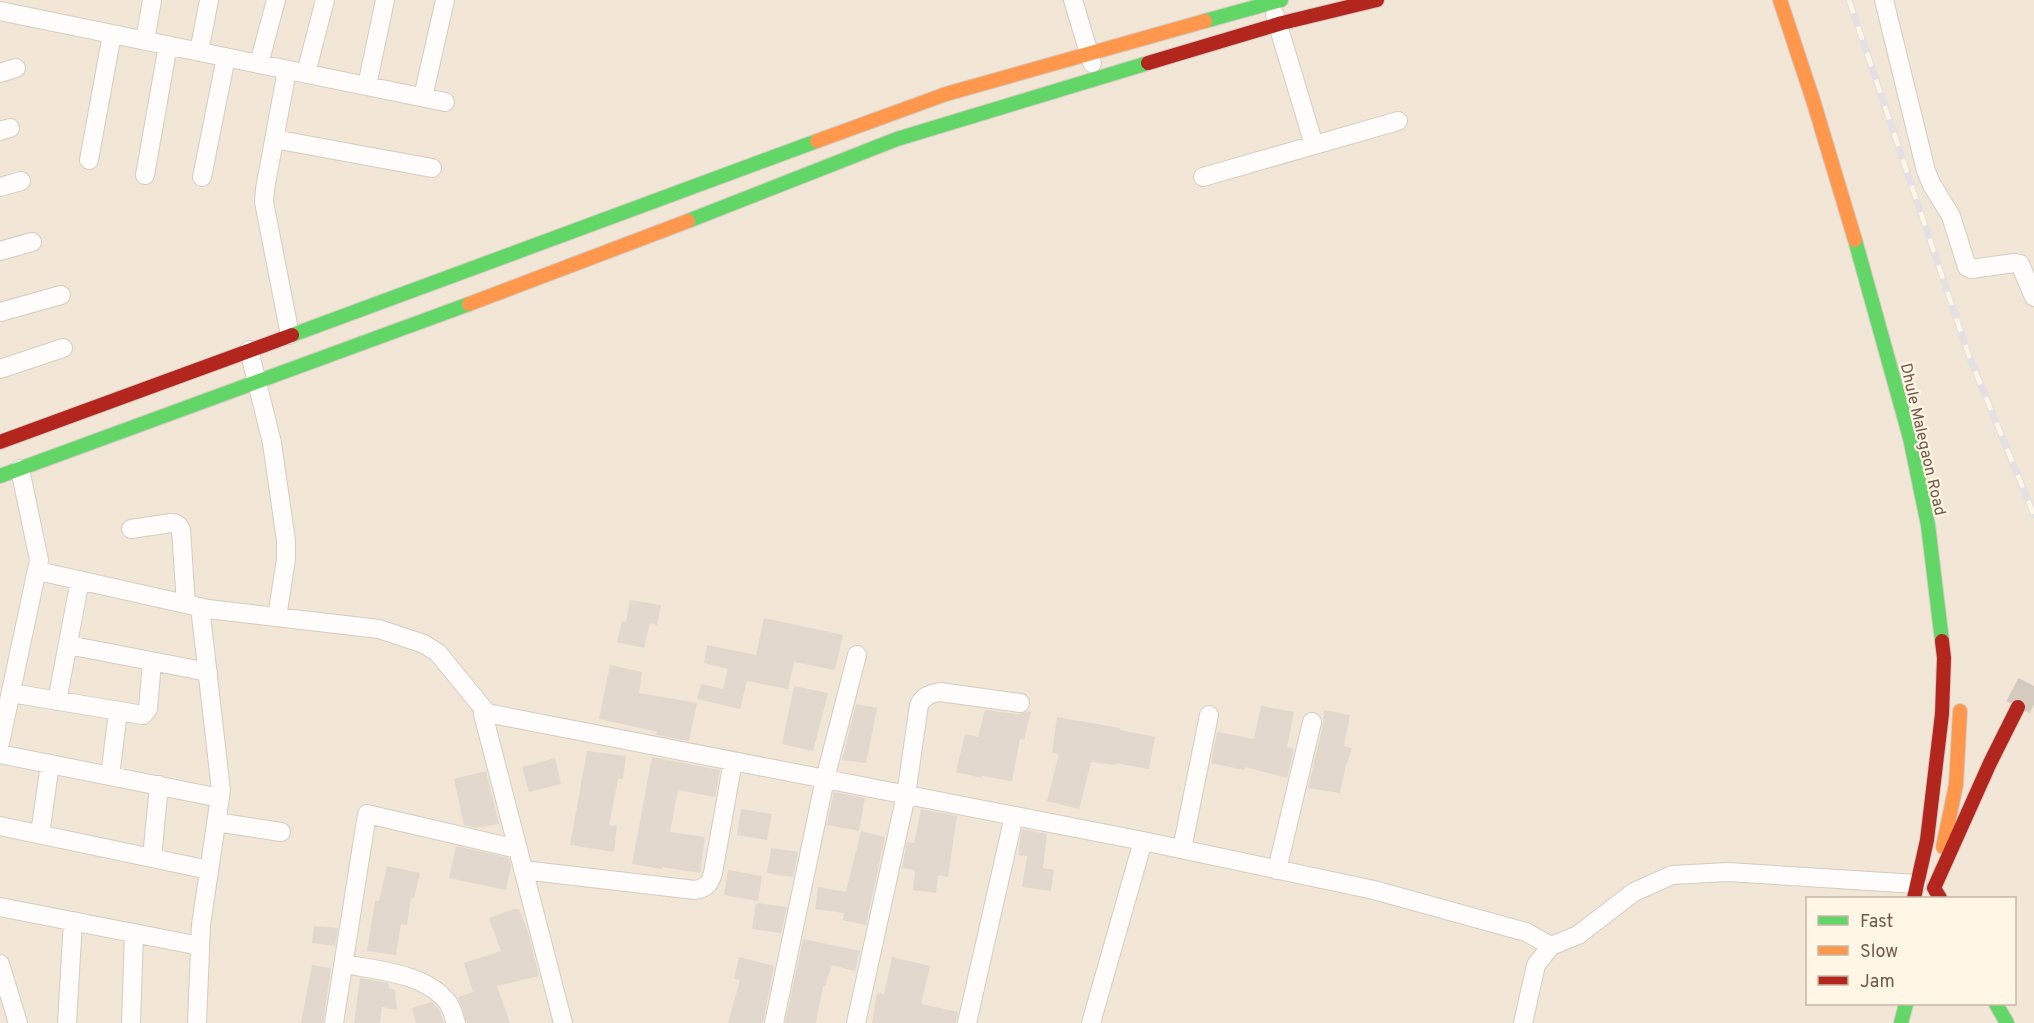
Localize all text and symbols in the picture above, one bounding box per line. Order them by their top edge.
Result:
street label: Dhule Malegaon Road [1895,361,1949,518]
legend [1806,897,2016,1005]
text: Fast [1860,911,1893,934]
text: Slow [1860,941,1898,964]
text: Jam [1860,971,1895,994]

